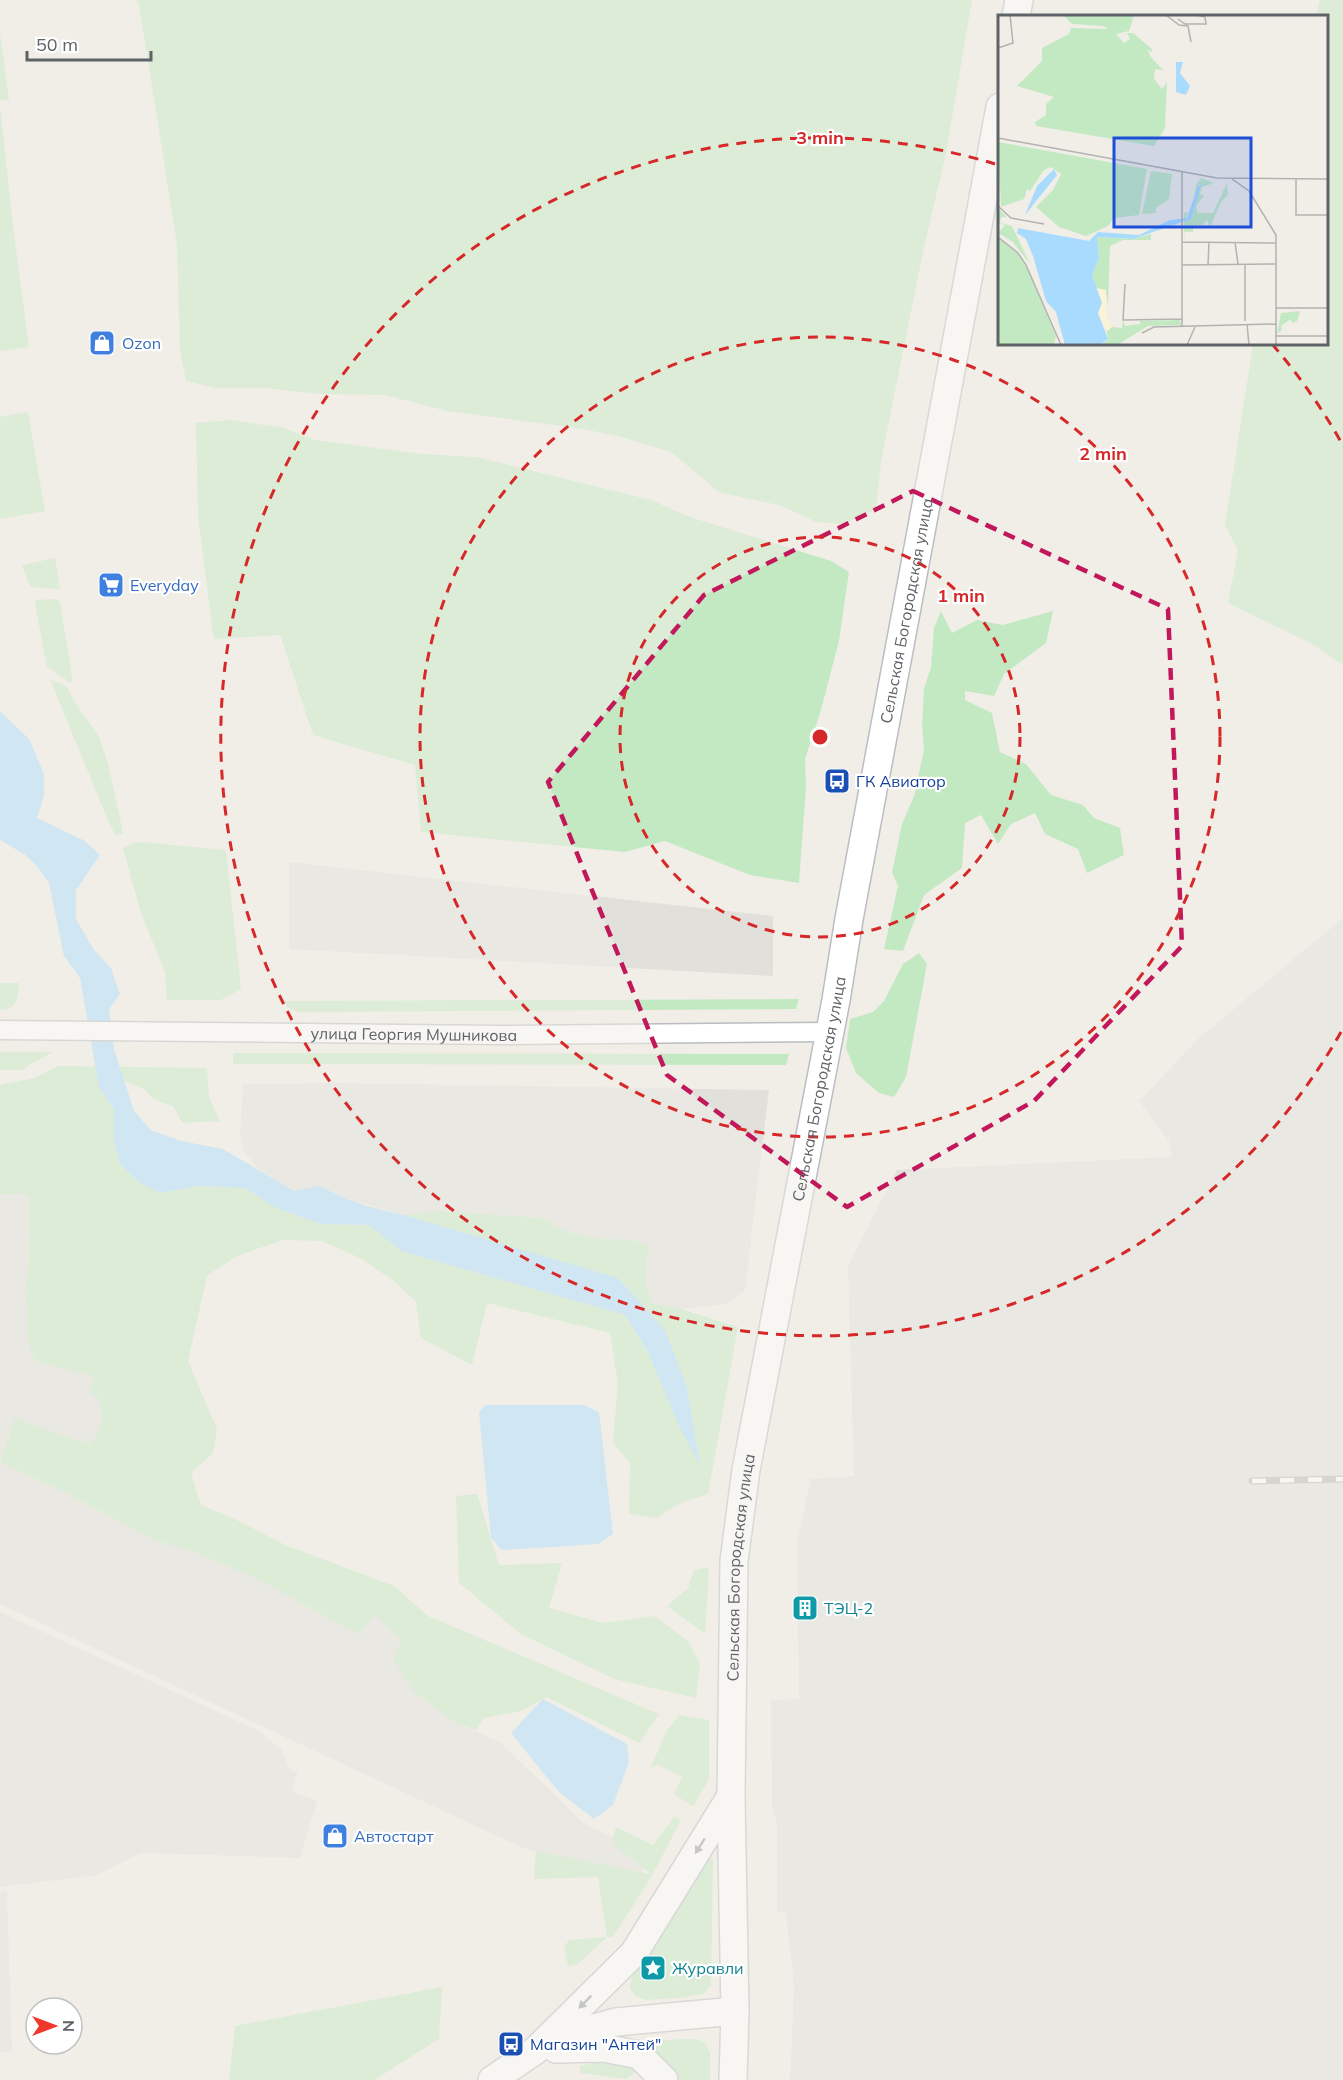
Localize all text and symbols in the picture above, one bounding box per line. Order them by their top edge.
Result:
inset map [998,15,1328,345]
scale bar [27,24,152,62]
text: 50 m [36,33,78,56]
text: 3 min [796,126,844,149]
shop icon: Ozon [87,328,117,358]
place label: Ozon [122,333,161,353]
text: 2 min [1079,442,1127,465]
street label: Сельская Богородская улица [876,496,937,725]
supermarket icon: Everyday [96,570,126,600]
place label: Everyday [130,575,199,595]
text: 1 min [937,584,985,607]
centre of rings [810,727,830,747]
bus stop icon: ГК Авиатор [822,766,852,796]
place label: ГК Авиатор [856,771,946,791]
street label: Сельская Богородская улица [788,975,850,1203]
street label: улица Георгия Мушникова [311,1023,517,1045]
street label: Сельская Богородская улица [722,1452,759,1682]
building icon: ТЭЦ-2 [790,1593,820,1623]
place label: ТЭЦ-2 [824,1598,873,1618]
shop icon: Автостарт [320,1821,350,1851]
place label: Автостарт [354,1826,434,1846]
one-way arrow [695,1838,706,1854]
place icon: Журавли [638,1953,668,1983]
place label: Журавли [672,1958,744,1978]
one-way arrow [578,1995,592,2010]
north arrow [24,1996,84,2056]
text: N [59,2020,79,2032]
bus stop icon: Магазин "Антей" [496,2029,526,2059]
place label: Магазин "Антей" [530,2034,661,2054]

